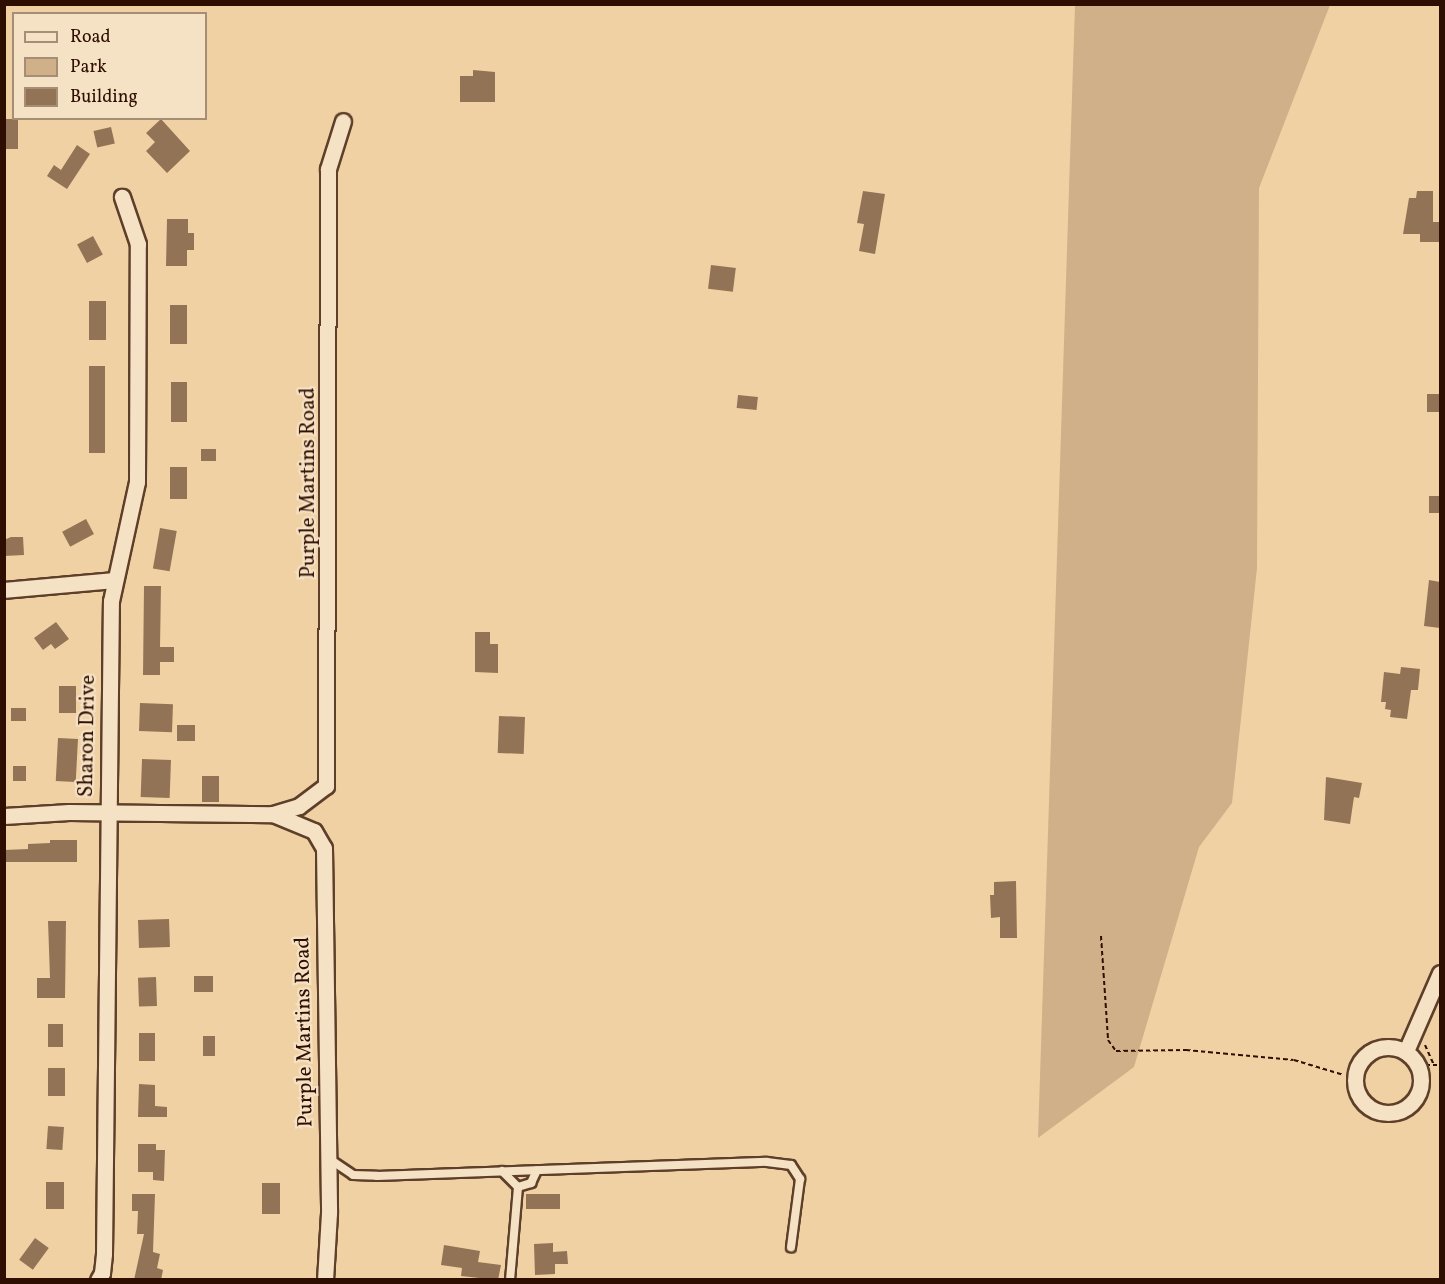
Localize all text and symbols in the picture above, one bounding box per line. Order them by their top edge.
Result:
legend [12,12,207,120]
text: Road [70,25,111,50]
text: Park [70,55,107,80]
text: Building [70,85,138,110]
street label: Purple Martins Road [296,388,322,578]
street label: Sharon Drive [74,675,102,797]
street label: Purple Martins Road [291,936,319,1128]

